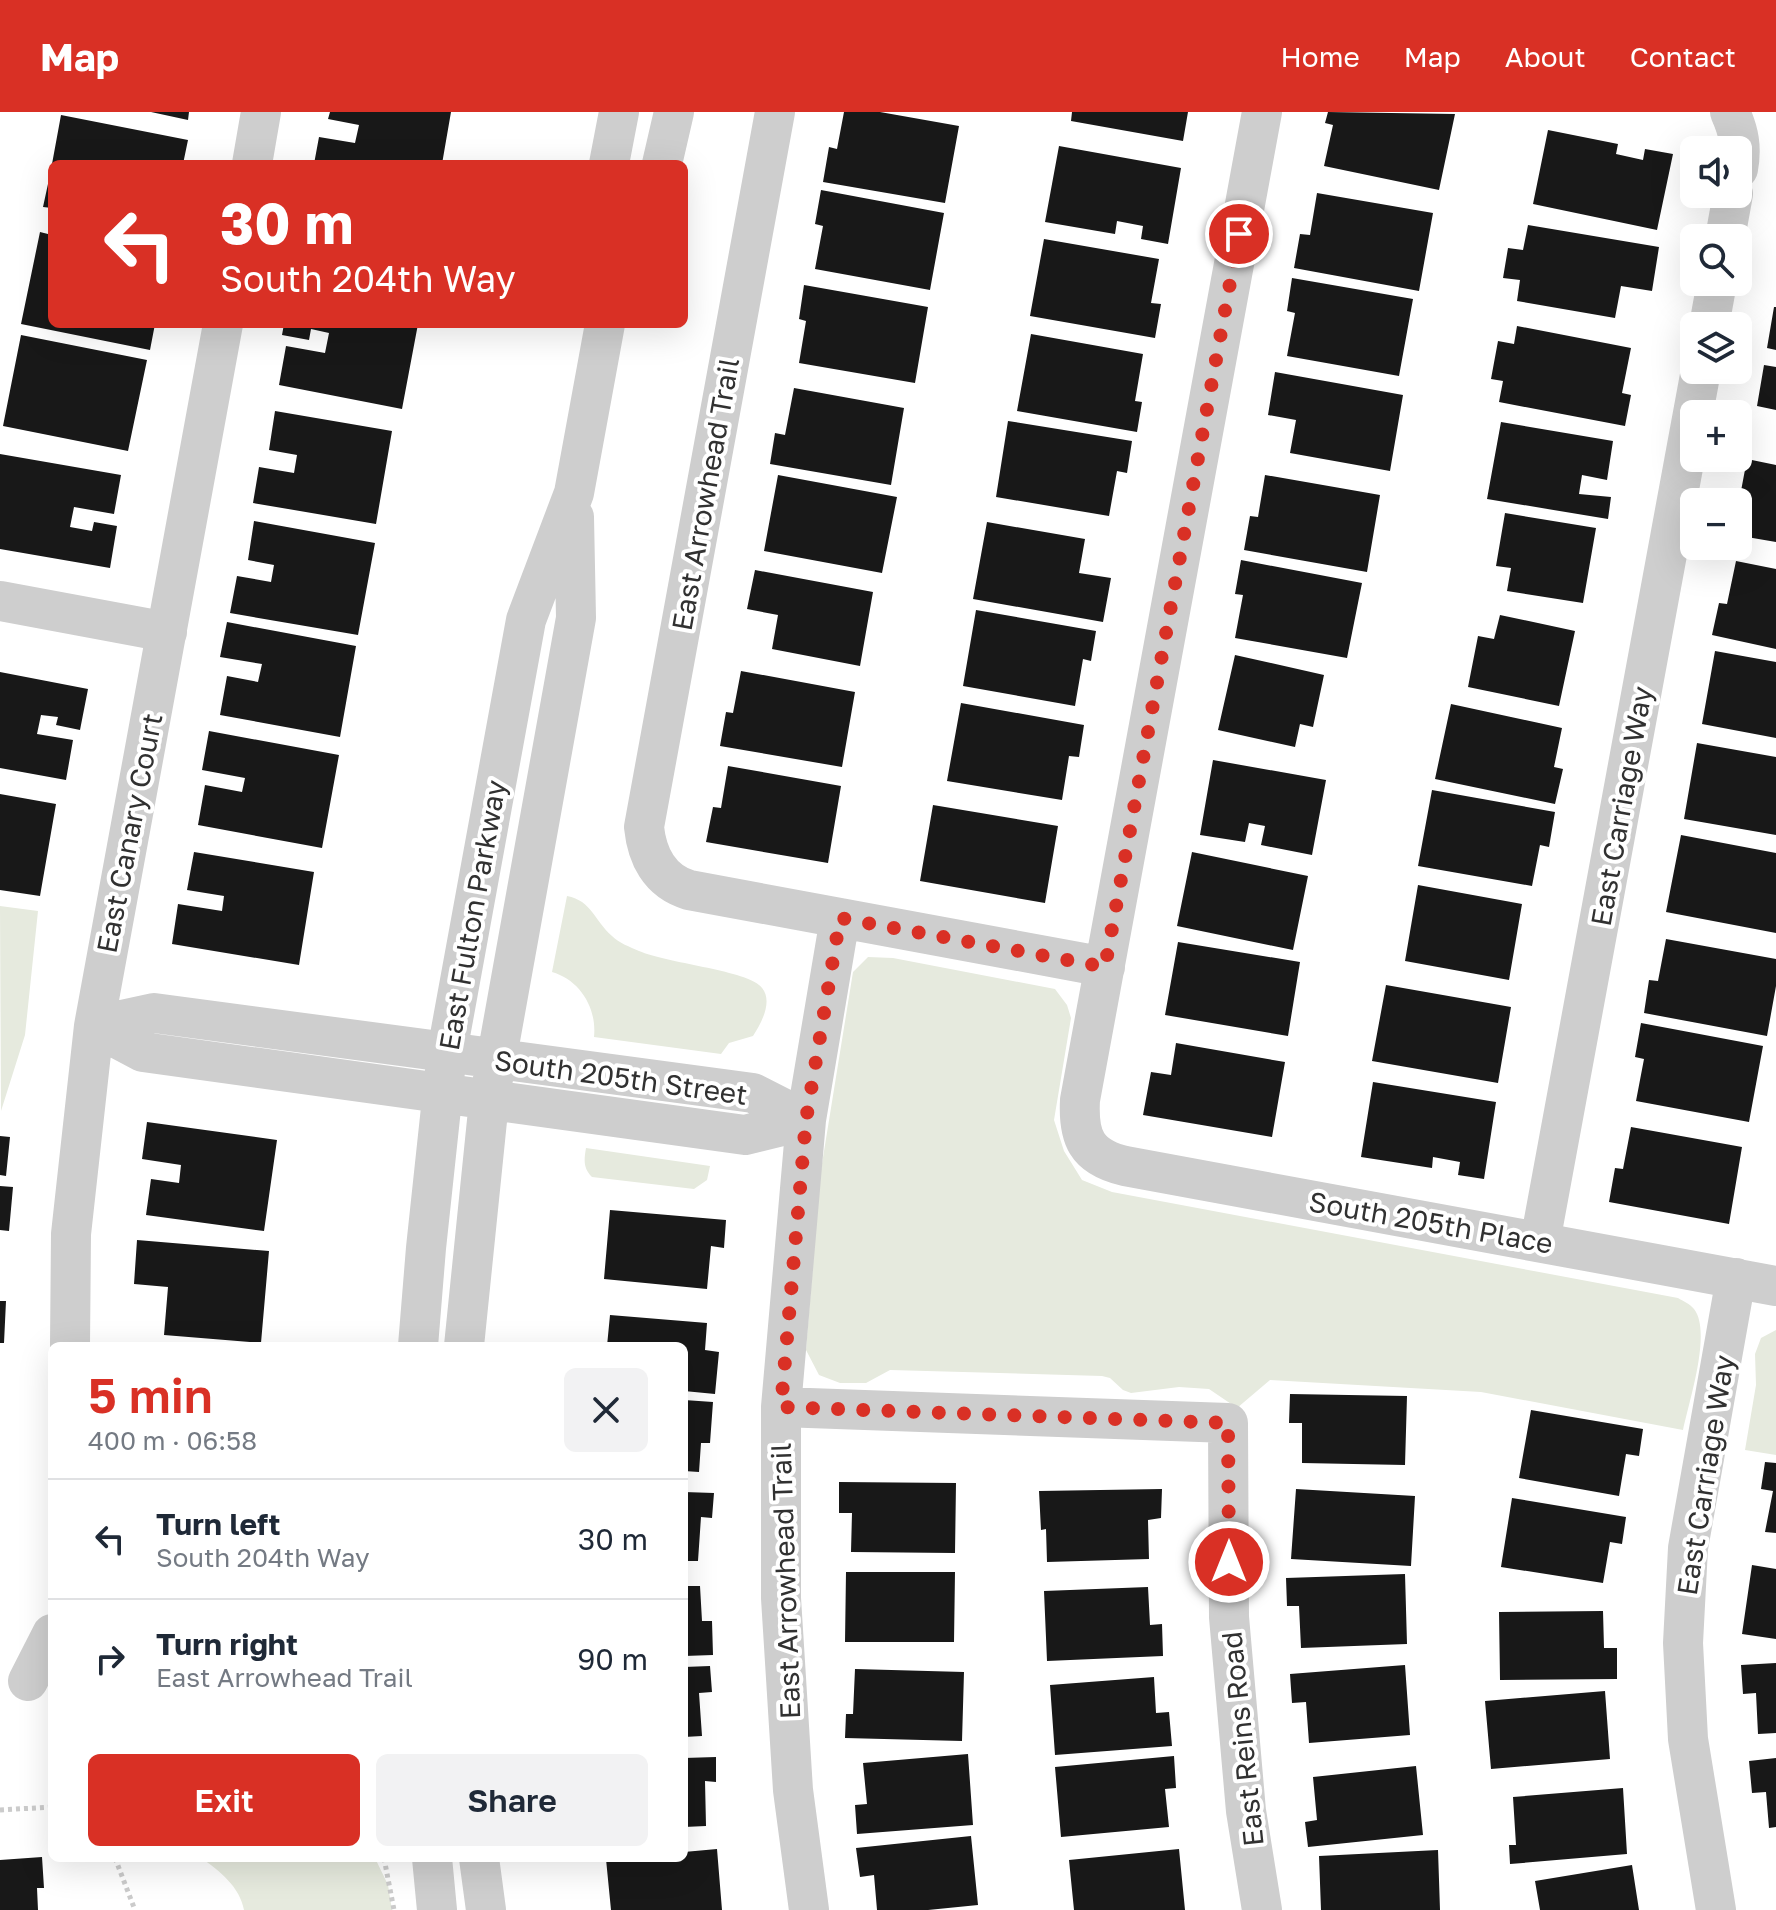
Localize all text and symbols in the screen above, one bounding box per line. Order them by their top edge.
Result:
text: Map [40,34,119,79]
text: Home [1281,40,1360,73]
text: Map [1404,40,1461,73]
text: About [1505,40,1586,73]
text: Contact [1630,40,1736,73]
map controls [1680,136,1752,560]
button: sound [1680,136,1752,208]
text: 30 m [220,189,354,256]
icon: left [88,192,192,296]
pin [1205,200,1273,268]
icon: arrive [1217,212,1261,256]
button: search [1680,224,1752,296]
text: South 204th Way [220,257,516,300]
button: layers [1680,312,1752,384]
street label: East Arrowhead Trail [665,355,745,633]
button: + [1680,400,1752,472]
button: − [1680,488,1752,560]
street label: East Carriage Way [1584,683,1658,928]
street label: East Canary Court [90,710,168,956]
street label: East Fulton Parkway [432,777,512,1053]
street label: South 205th Street [492,1043,750,1111]
street label: South 205th Place [1307,1184,1555,1260]
street label: East Carriage Way [1670,1352,1740,1598]
text: 5 min [88,1366,213,1424]
button: close [564,1368,648,1452]
text: 400 m · 06:58 [88,1425,257,1456]
street label: East Arrowhead Trail [764,1442,806,1720]
text: Turn left [156,1506,281,1542]
icon: left [88,1517,132,1561]
position arrow [1187,1520,1271,1604]
text: 30 m [578,1521,648,1557]
text: South 204th Way [156,1542,369,1573]
text: Turn right [156,1626,298,1662]
street label: East Reins Road [1214,1630,1270,1848]
icon: right [88,1637,132,1681]
text: 90 m [577,1641,648,1677]
text: East Arrowhead Trail [156,1662,413,1693]
button: Exit [88,1754,360,1846]
button: Share [376,1754,648,1846]

